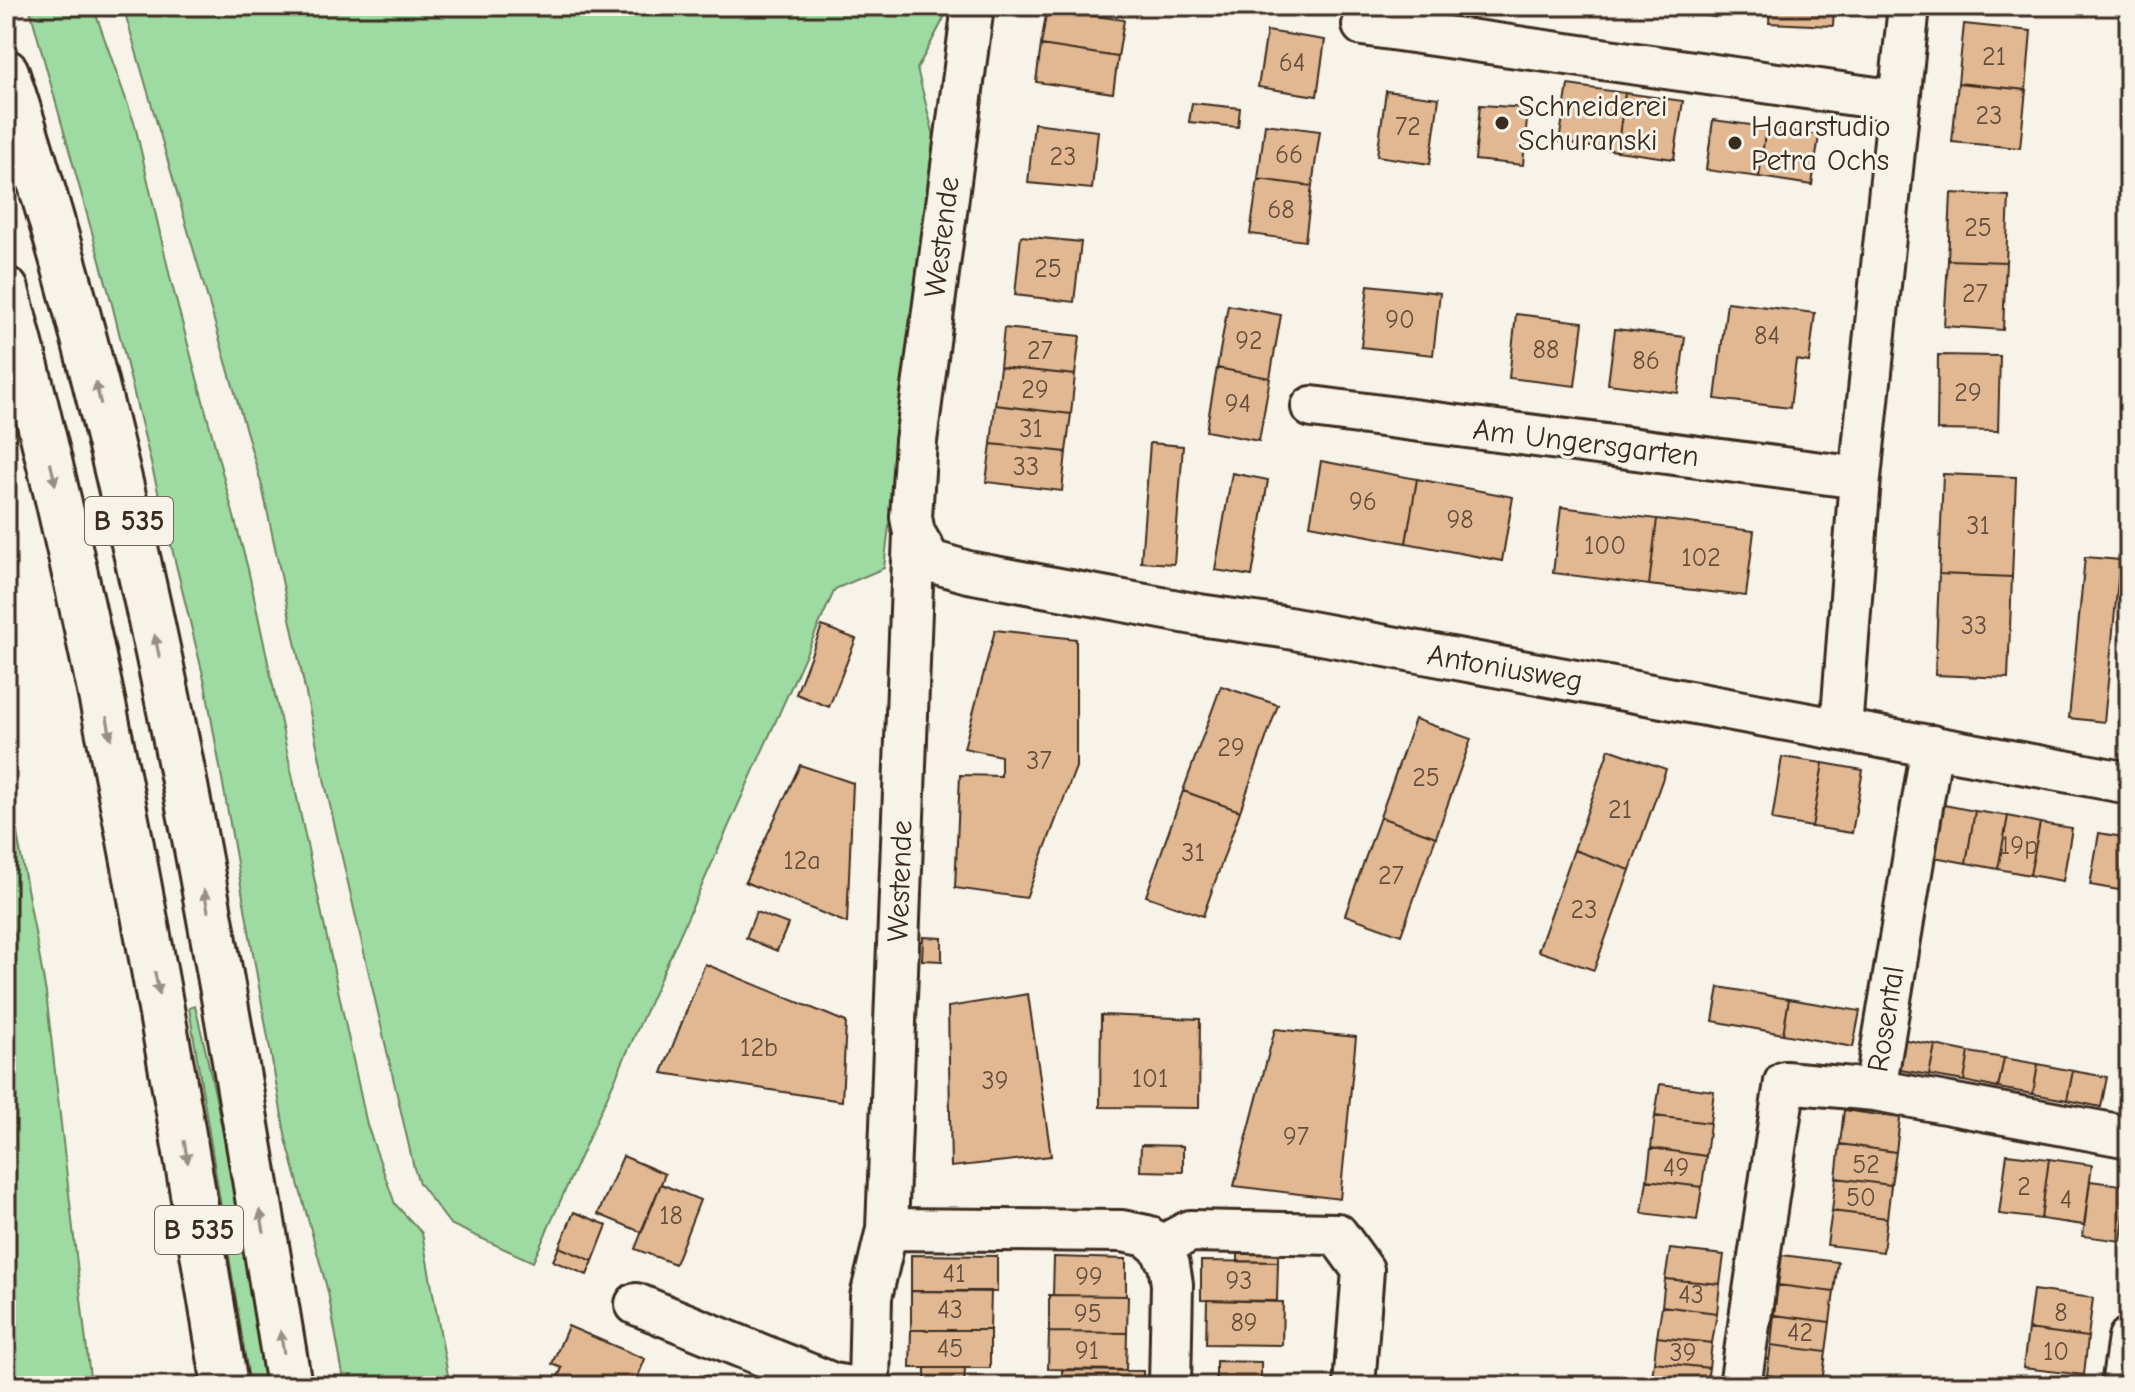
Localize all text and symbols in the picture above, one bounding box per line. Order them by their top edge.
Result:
house number: 21 [1982,42,2006,72]
house number: 64 [1279,48,1305,78]
place label: Schneiderei Schuranski [1518,89,1668,158]
house number: 23 [1976,101,2002,131]
place label: Haarstudio Petra Ochs [1751,109,1891,178]
house number: 72 [1395,112,1421,142]
marker: Schneiderei Schuranski [1493,114,1511,132]
marker: Haarstudio Petra Ochs [1726,134,1744,152]
house number: 66 [1275,140,1303,170]
house number: 23 [1050,142,1076,172]
street label: Westende [917,174,967,300]
house number: 68 [1267,195,1295,225]
house number: 25 [1964,213,1992,243]
house number: 25 [1034,254,1062,284]
house number: 27 [1962,279,1988,309]
house number: 90 [1385,305,1415,335]
house number: 84 [1754,321,1780,351]
house number: 92 [1235,326,1263,356]
house number: 88 [1533,335,1559,365]
house number: 27 [1027,336,1053,366]
house number: 86 [1632,346,1660,376]
house number: 29 [1021,375,1049,405]
house number: 29 [1954,378,1982,408]
one-way arrow [92,380,104,405]
house number: 94 [1225,389,1251,419]
street label: Am Ungersgarten [1471,412,1701,474]
house number: 31 [1019,414,1043,444]
house number: 33 [1013,452,1039,482]
one-way arrow [47,461,60,486]
house number: 96 [1349,487,1377,517]
road number: B 535 [85,497,173,545]
house number: 98 [1446,505,1474,535]
house number: 31 [1966,511,1990,541]
house number: 100 [1584,531,1626,561]
house number: 102 [1681,543,1721,573]
house number: 33 [1961,611,1987,641]
one-way arrow [150,633,163,658]
street label: Antoniusweg [1425,637,1585,699]
one-way arrow [103,715,115,740]
house number: 29 [1217,733,1245,763]
house number: 37 [1026,746,1052,776]
house number: 25 [1412,763,1440,793]
house number: 21 [1608,795,1632,825]
street label: Westende [880,820,920,942]
house number: 19p [2000,831,2038,861]
house number: 31 [1181,838,1205,868]
house number: 12a [783,846,821,876]
house number: 27 [1378,861,1404,891]
one-way arrow [199,889,212,914]
house number: 23 [1571,895,1597,925]
street label: Rosental [1860,963,1912,1075]
one-way arrow [152,971,164,996]
house number: 12b [740,1033,778,1063]
house number: 101 [1132,1064,1168,1094]
house number: 39 [982,1066,1008,1096]
house number: 97 [1283,1122,1309,1152]
one-way arrow [180,1139,193,1164]
house number: 52 [1852,1150,1880,1180]
house number: 49 [1663,1153,1689,1183]
house number: 2 [2017,1172,2031,1202]
house number: 50 [1846,1183,1876,1213]
house number: 4 [2060,1185,2072,1215]
house number: 18 [659,1201,683,1231]
road number: B 535 [155,1206,243,1254]
one-way arrow [255,1208,267,1233]
house number: 41 [943,1259,965,1289]
house number: 99 [1075,1262,1103,1292]
house number: 93 [1226,1266,1252,1296]
house number: 43 [1678,1280,1704,1310]
house number: 43 [937,1295,963,1325]
house number: 8 [2054,1298,2068,1328]
house number: 95 [1074,1299,1102,1329]
house number: 89 [1230,1308,1258,1338]
house number: 42 [1787,1318,1813,1348]
one-way arrow [275,1329,288,1354]
house number: 45 [937,1334,963,1364]
house number: 91 [1075,1336,1099,1366]
house number: 10 [2043,1337,2069,1367]
house number: 39 [1670,1338,1696,1368]

